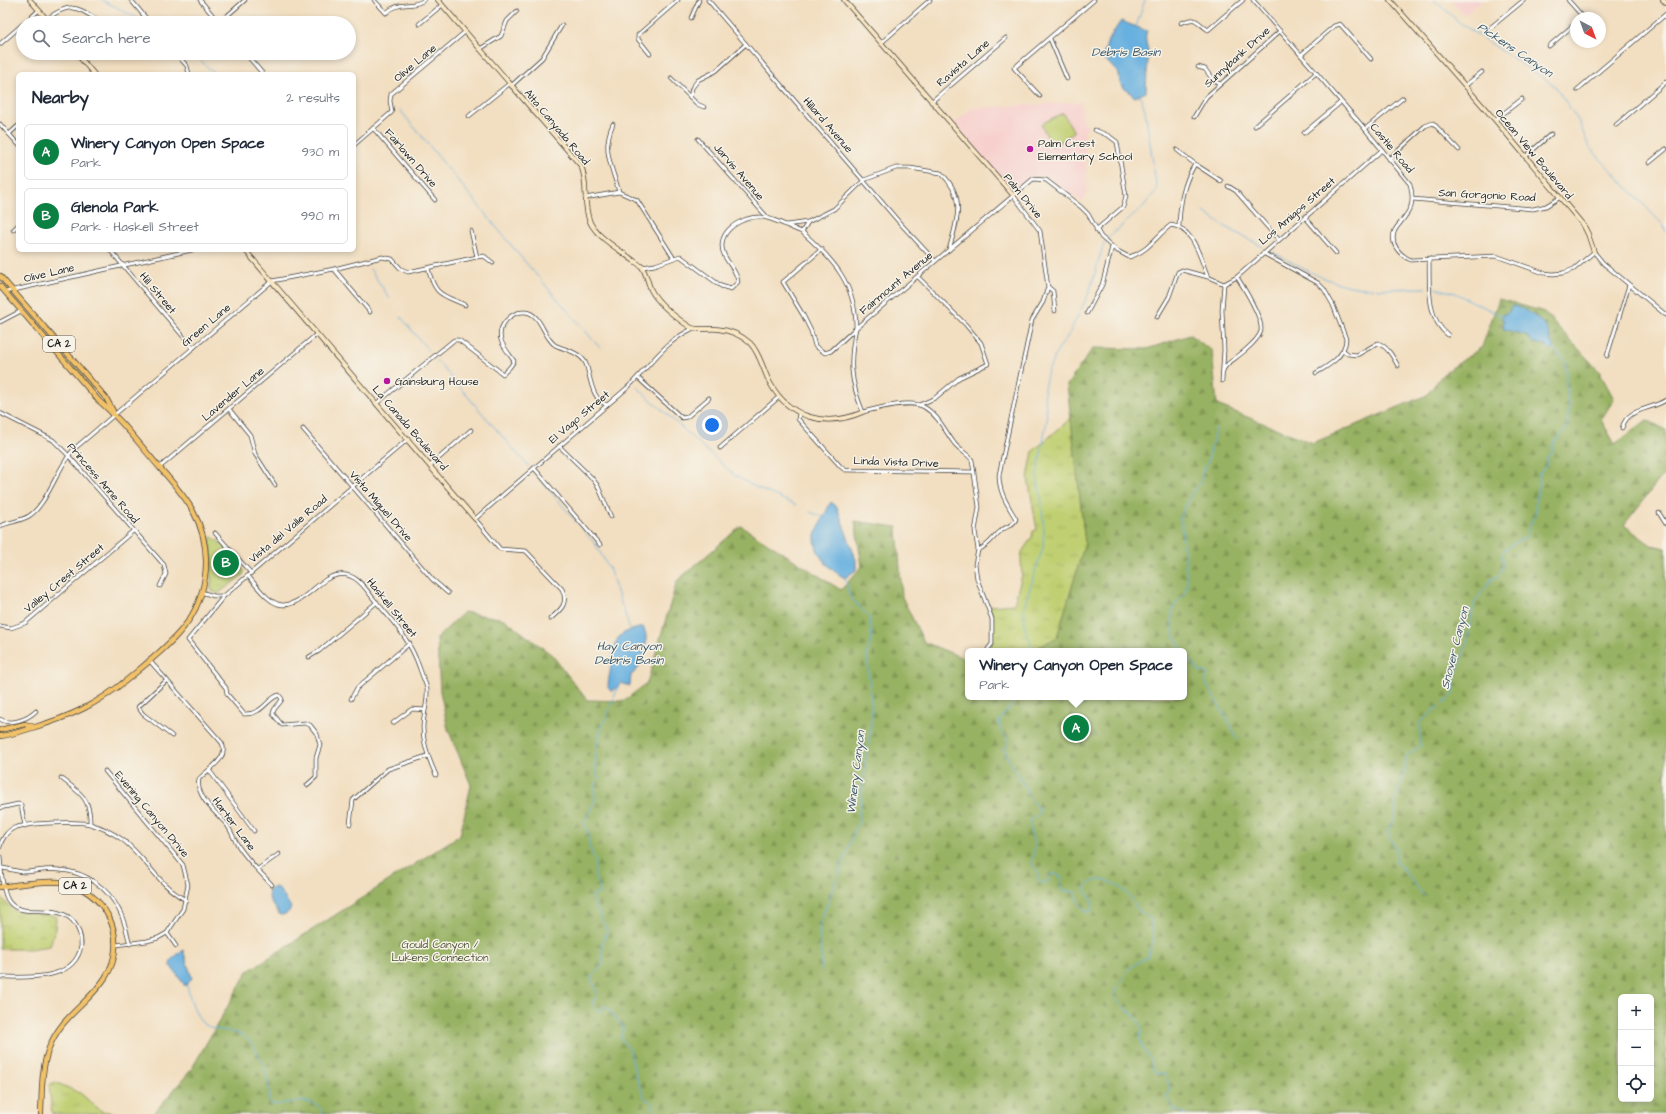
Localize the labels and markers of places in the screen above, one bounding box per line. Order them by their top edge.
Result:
place label: Palm Crest Elementary School [1038,136,1133,165]
marker: Palm Crest Elementary School [1025,144,1035,154]
place label: Gainsburg House [395,374,479,390]
marker: Gainsburg House [382,376,392,386]
pin: B [213,548,239,578]
pin: A [1063,713,1089,743]

